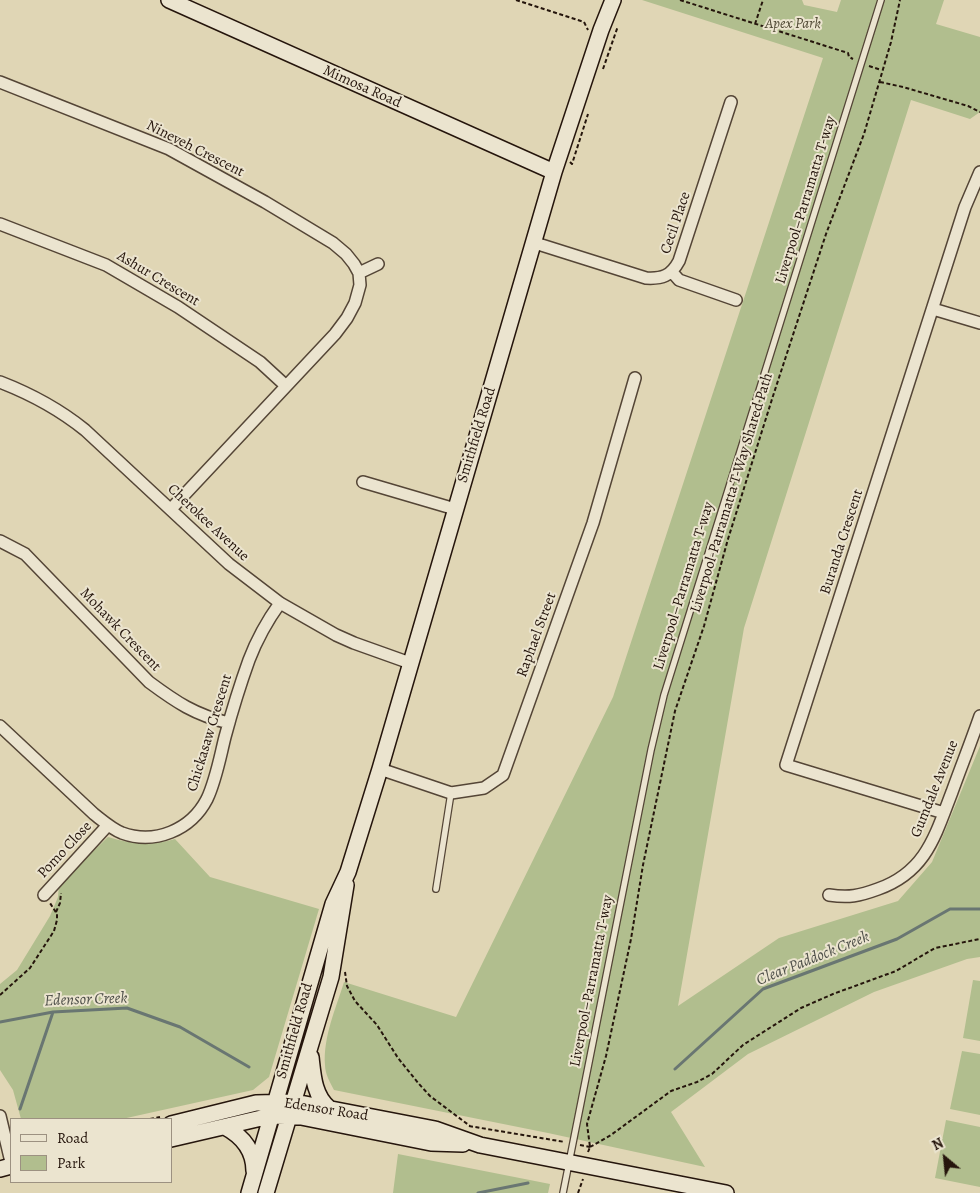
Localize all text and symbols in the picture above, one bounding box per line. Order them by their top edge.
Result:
park label: Apex Park [765,15,821,33]
street label: Mimosa Road [320,62,404,112]
street label: Liverpool–Parramatta T-way [772,114,840,286]
street label: Nineveh Crescent [143,117,247,181]
street label: Cecil Place [657,189,695,257]
street label: Ashur Crescent [113,247,203,311]
street label: Liverpool-Parramatta T-Way Shared Path [687,371,777,615]
street label: Smithfield Road [454,385,500,485]
street label: Cherokee Avenue [163,480,253,566]
street label: Buranda Crescent [817,487,867,597]
street label: Liverpool–Parramatta T-way [650,500,718,672]
street label: Mohawk Crescent [76,585,164,675]
street label: Raphael Street [513,590,561,680]
street label: Chickasaw Crescent [184,672,236,794]
street label: Gumdale Avenue [907,738,963,840]
street label: Pomo Close [34,818,96,882]
street label: Liverpool–Parramatta T-way [566,893,618,1069]
water label: Clear Paddock Creek [754,928,872,990]
street label: Smithfield Road [273,981,317,1081]
water label: Edensor Creek [44,989,128,1011]
street label: Edensor Road [283,1094,369,1126]
legend [10,1118,172,1183]
text: Road [57,1128,88,1148]
north arrow [920,1133,970,1183]
text: N [929,1134,947,1155]
text: Park [57,1153,85,1173]

